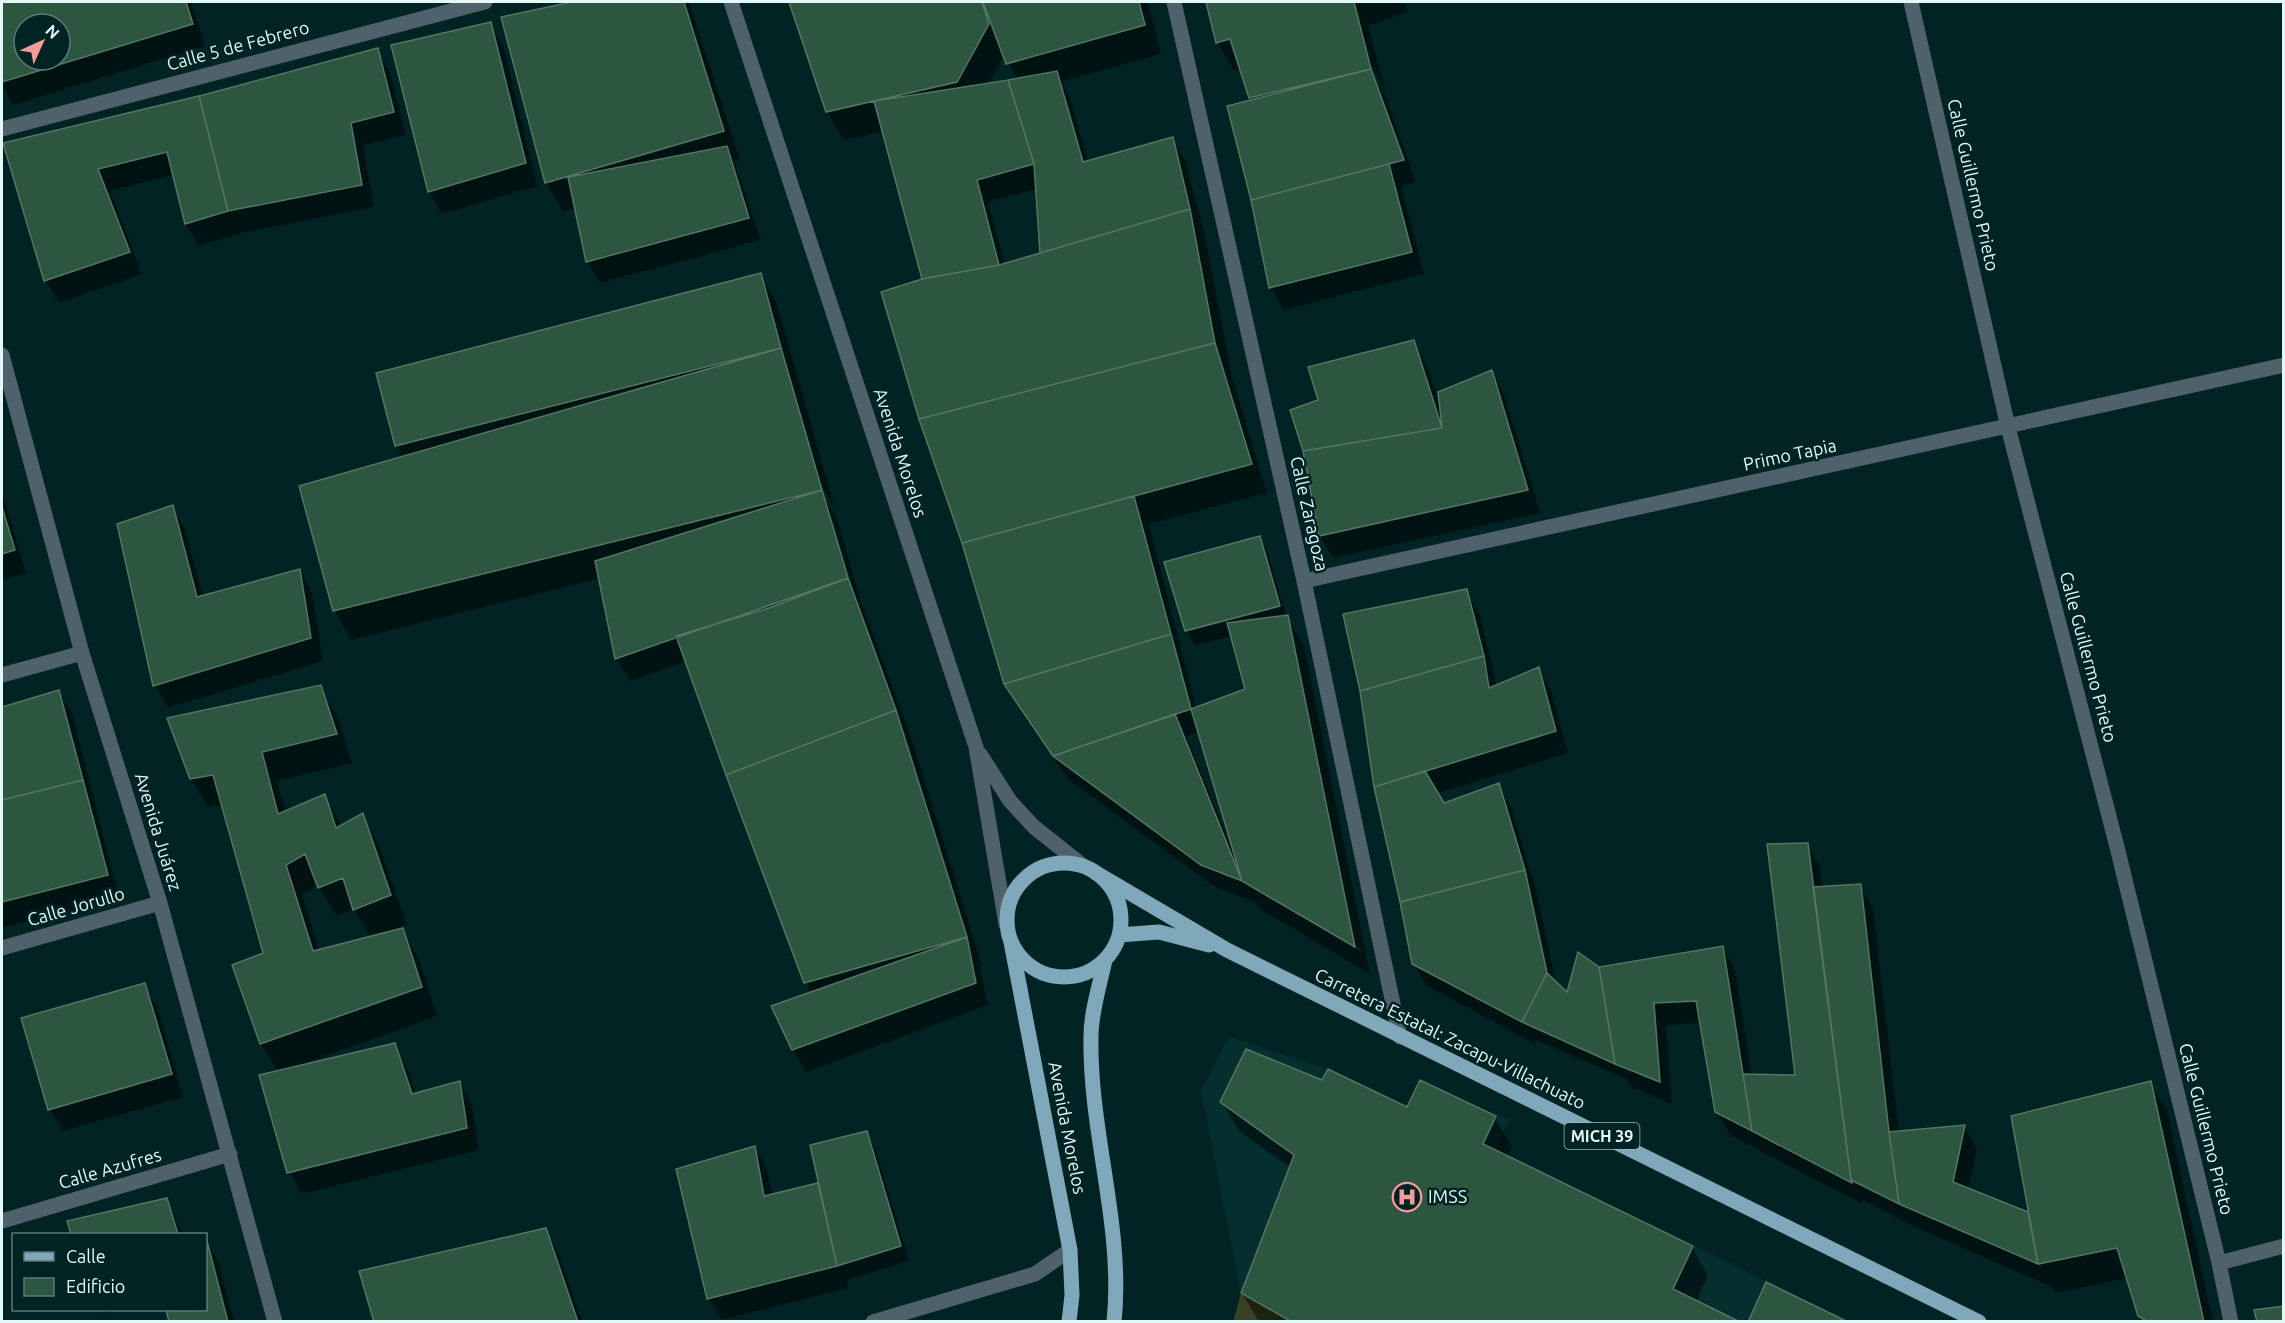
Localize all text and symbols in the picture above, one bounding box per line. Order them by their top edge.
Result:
north arrow [12,12,72,72]
street label: Calle 5 de Febrero [164,16,311,74]
text: N [42,21,63,42]
street label: Calle Guillermo Prieto [1944,97,2004,273]
street label: Avenida Morelos [871,386,931,520]
street label: Primo Tapia [1741,434,1838,474]
street label: Calle Zaragoza [1287,454,1333,573]
street label: Calle Guillermo Prieto [2057,569,2121,744]
street label: Avenida Juárez [132,770,186,893]
street label: Calle Jorullo [25,883,127,929]
street label: Carretera Estatal: Zacapu-Villachuato [1312,964,1589,1113]
street label: Calle Guillermo Prieto [2176,1041,2238,1217]
street label: Avenida Morelos [1045,1060,1091,1196]
road number: MICH 39 [1564,1123,1640,1149]
street label: Calle Azufres [56,1144,163,1192]
hospital icon: IMSS [1391,1181,1423,1213]
place label: IMSS [1428,1186,1467,1206]
legend [12,1233,207,1311]
text: Calle [66,1246,106,1266]
text: Edificio [66,1276,125,1296]

